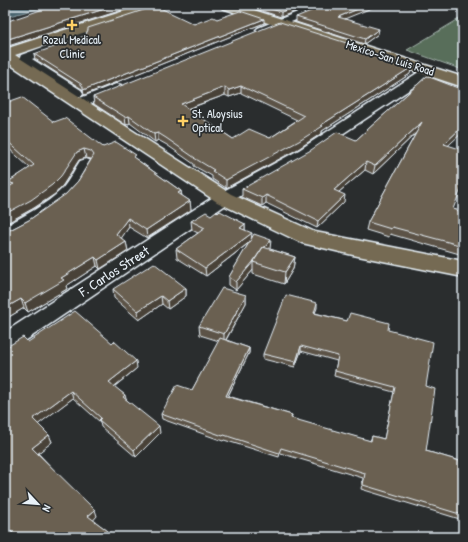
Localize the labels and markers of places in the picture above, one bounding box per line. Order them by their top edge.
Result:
marker: Rozul Medical Clinic [66,19,78,31]
place label: Rozul Medical Clinic [43,31,102,62]
place label: St. Aloysius Optical [192,105,243,136]
marker: St. Aloysius Optical [177,115,189,127]

